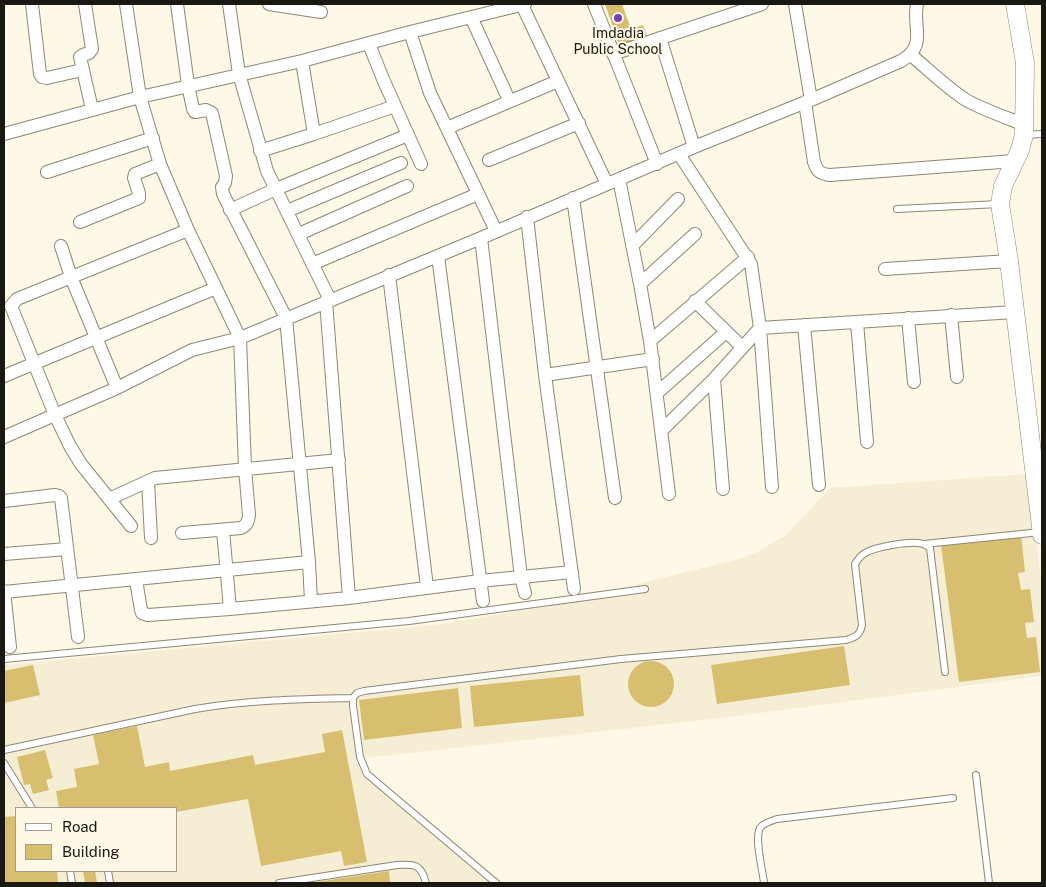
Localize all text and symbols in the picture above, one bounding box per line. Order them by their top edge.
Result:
marker: Imdadia Public School [612,12,624,24]
place label: Imdadia Public School [573,26,663,58]
legend [15,807,178,872]
text: Road [62,818,98,835]
text: Building [62,843,120,860]

